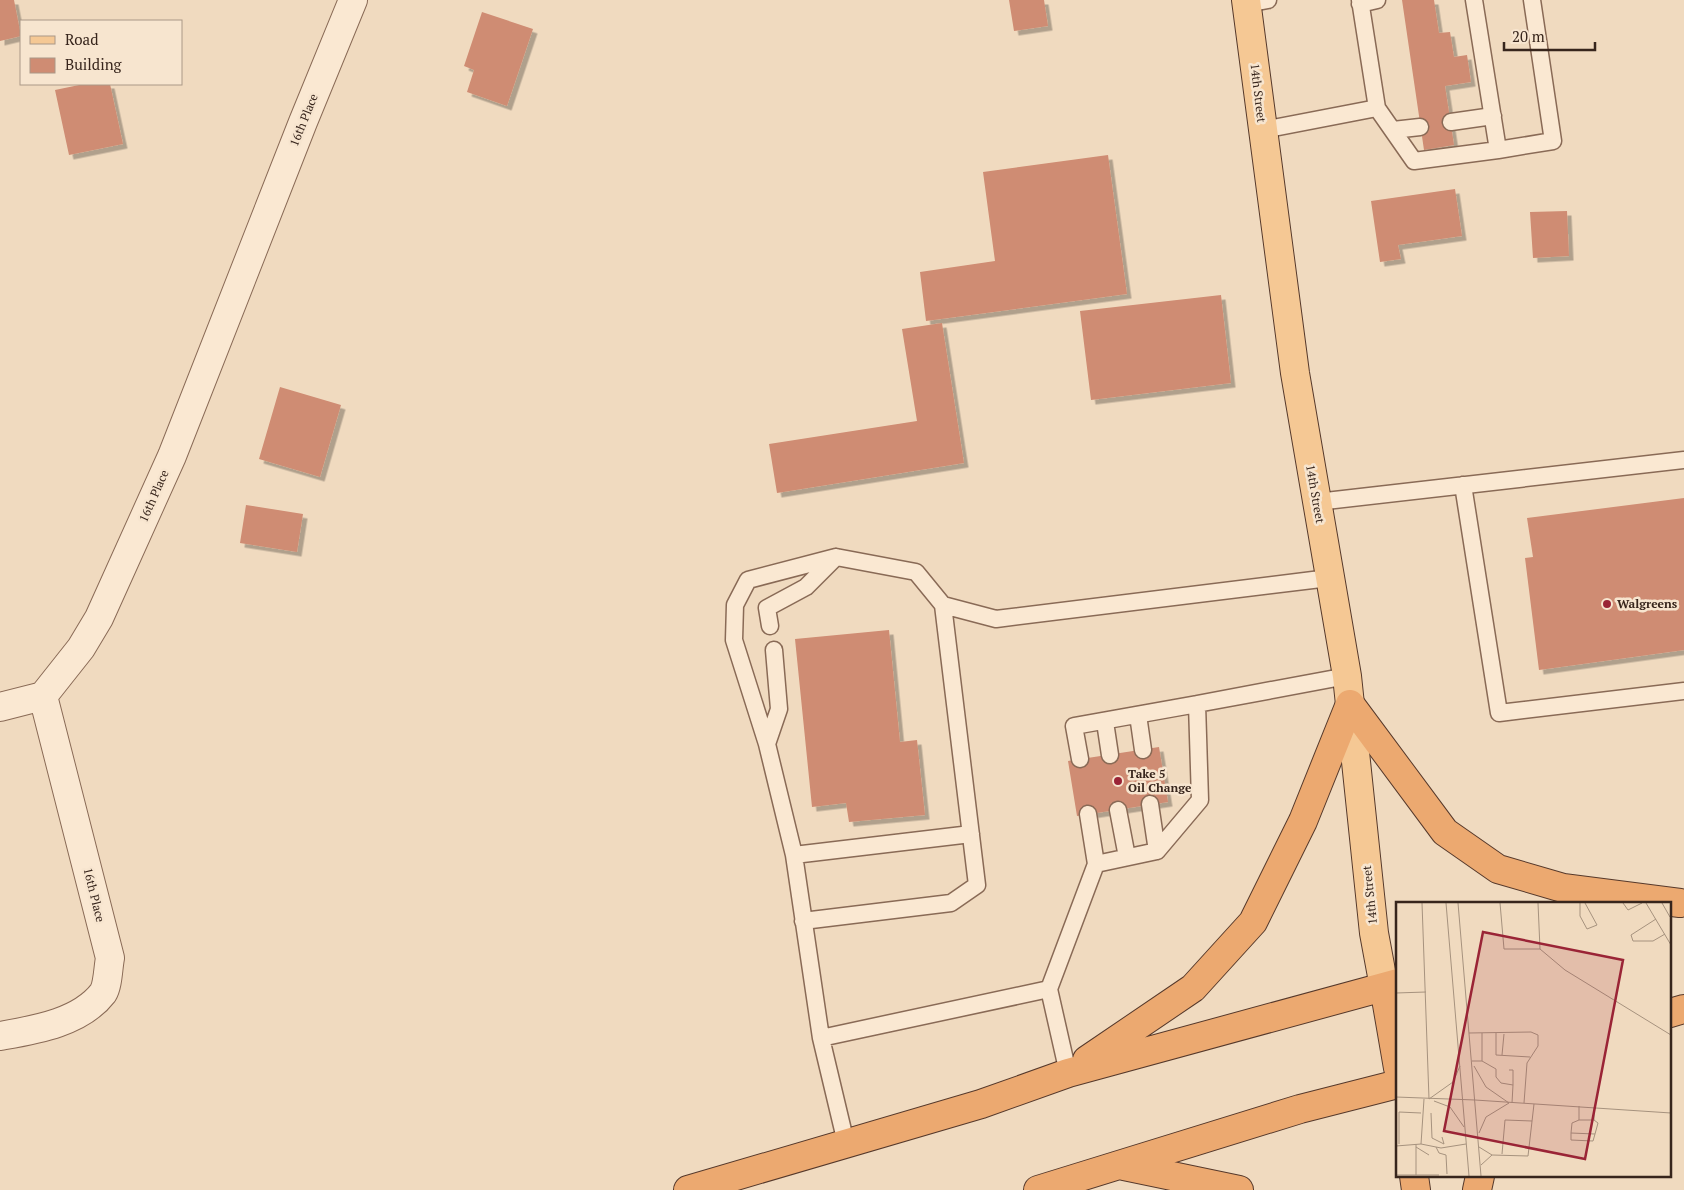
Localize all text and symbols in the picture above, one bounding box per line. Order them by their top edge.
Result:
legend [20,20,182,85]
scale bar [1504,20,1595,52]
text: 20 m [1512,26,1545,46]
text: Road [65,29,98,49]
text: Building [65,54,123,74]
street label: 14th Street [1247,63,1270,124]
street label: 16th Place [286,91,321,148]
street label: 14th Street [1303,463,1328,525]
street label: 16th Place [135,467,172,524]
place label: Walgreens [1617,596,1678,611]
marker: Walgreens [1601,598,1613,610]
place label: Take 5 Oil Change [1128,766,1192,795]
marker: Take 5 Oil Change [1112,775,1124,787]
street label: 14th Street [1359,864,1380,925]
street label: 16th Place [81,866,108,924]
inset map [1396,902,1672,1178]

